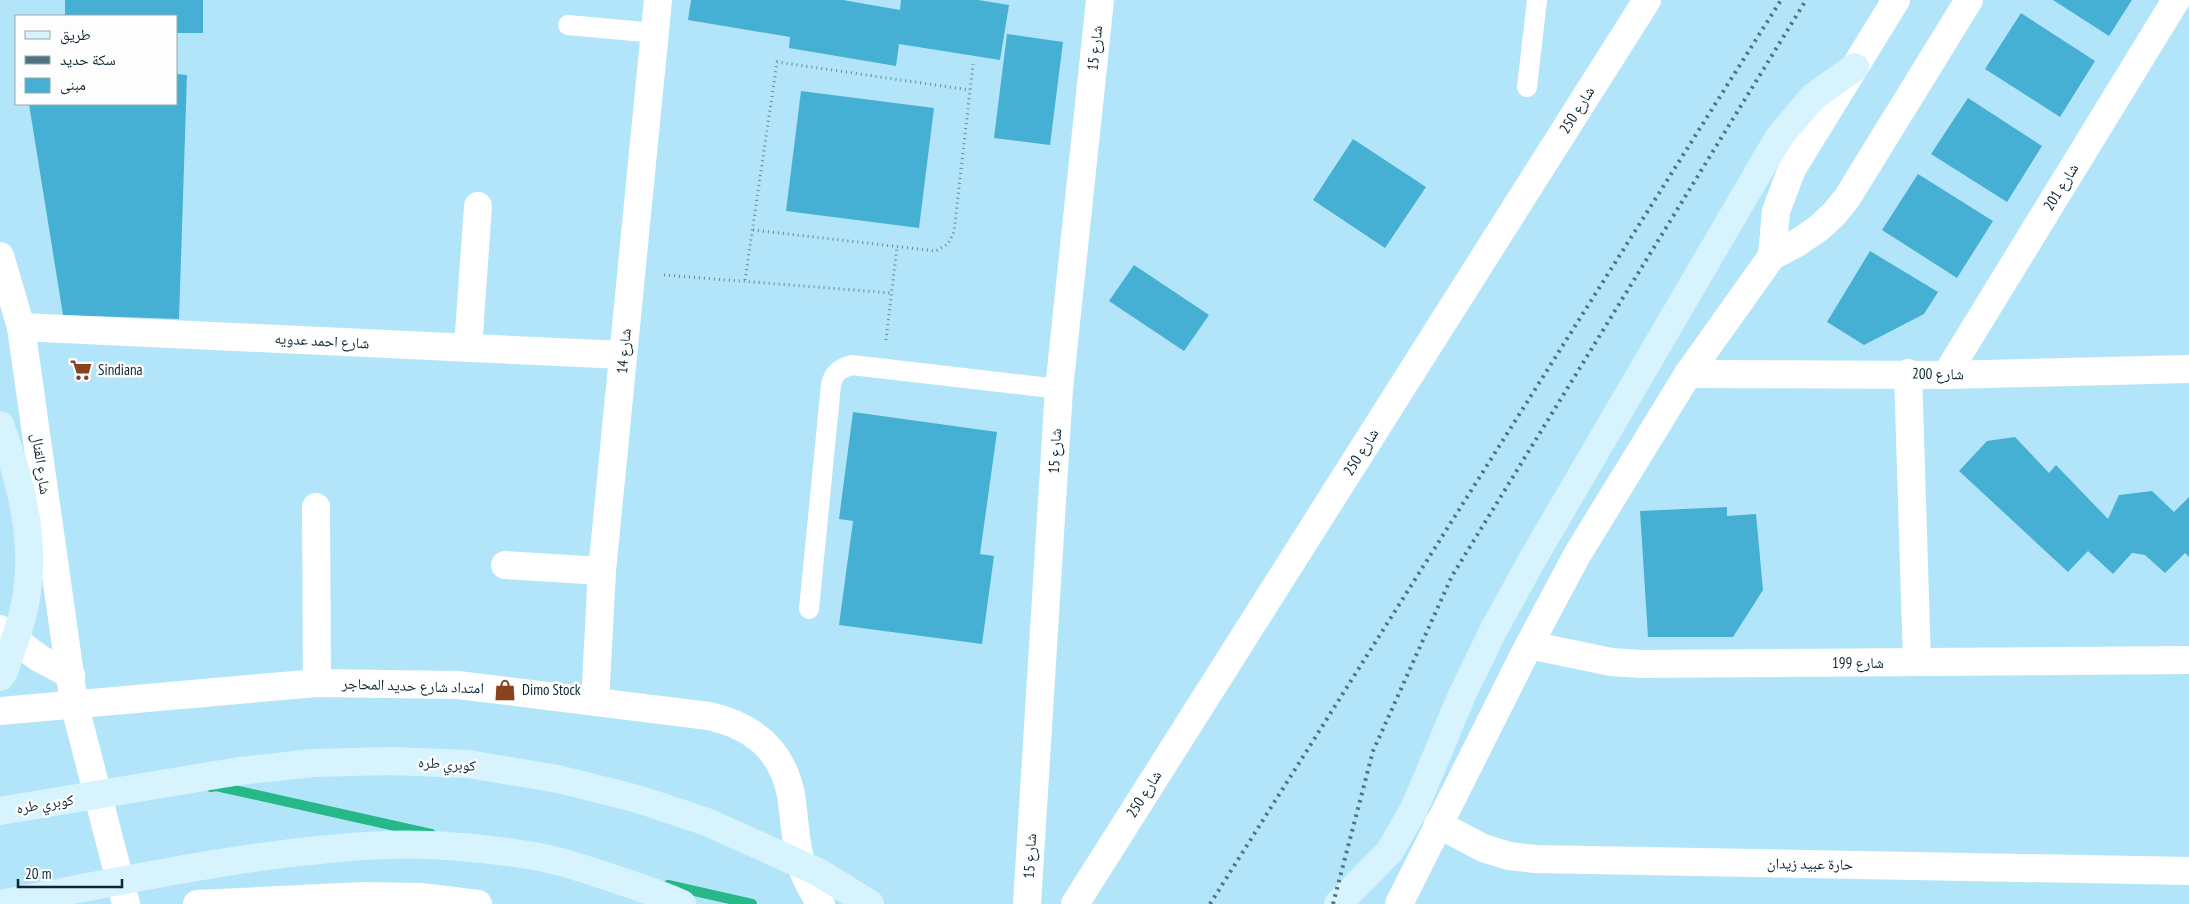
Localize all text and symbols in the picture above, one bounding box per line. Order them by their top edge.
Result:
legend [15,15,178,105]
street label: شارع 15 [1083,24,1107,72]
text: طريق [60,25,91,45]
text: سكة حديد [60,50,116,69]
text: مبنى [60,75,86,95]
street label: شارع 250 [1555,83,1599,137]
street label: شارع 201 [2039,160,2083,214]
street label: شارع 14 [612,327,636,374]
street label: شارع احمد عدويه [274,329,370,353]
supermarket icon: Sindiana [68,357,94,383]
place label: Sindiana [98,360,143,379]
street label: شارع 200 [1912,364,1964,384]
street label: شارع 250 [1339,425,1383,479]
street label: شارع 15 [1044,428,1066,474]
street label: شارع القنال [27,432,55,496]
street label: شارع 199 [1832,653,1884,673]
street label: امتداد شارع حديد المحاجر [341,673,484,698]
shop icon: Dimo Stock [492,677,518,703]
place label: Dimo Stock [522,680,581,699]
street label: كوبري طره [417,752,477,778]
street label: شارع 250 [1122,767,1166,821]
street label: كوبري طره [15,790,75,820]
street label: شارع 15 [1019,833,1041,879]
street label: حارة عبيد زيدان [1767,853,1854,875]
scale bar [18,856,121,888]
text: 20 m [25,864,51,883]

